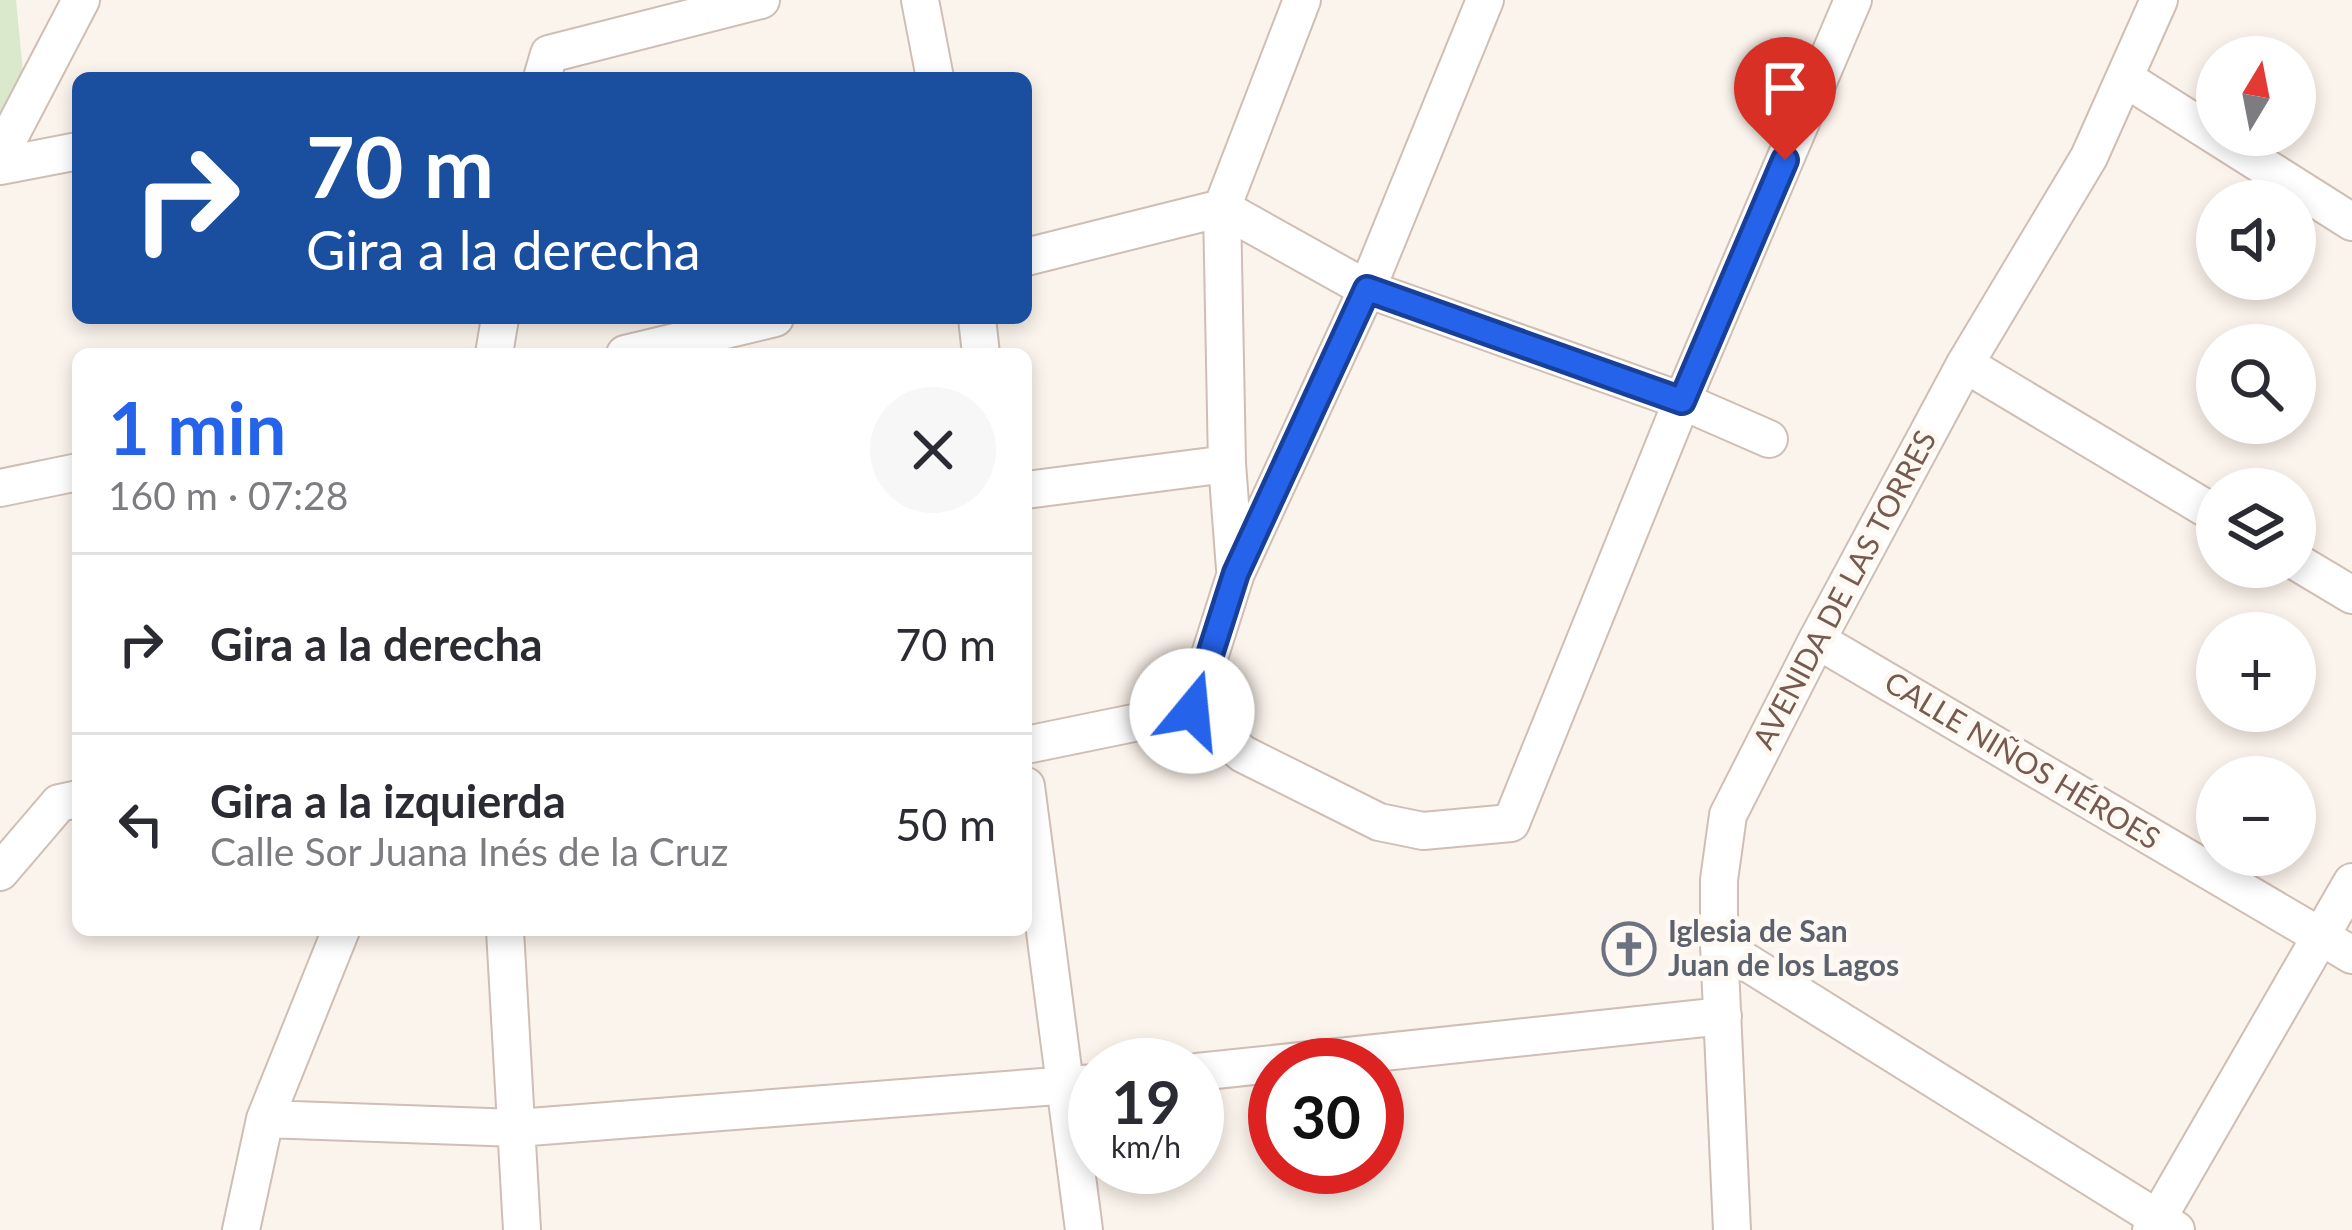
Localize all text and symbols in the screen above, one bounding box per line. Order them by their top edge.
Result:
north arrow [2196,36,2316,156]
map controls [2196,36,2316,876]
pin [1734,37,1836,160]
icon: arrive [1752,55,1818,121]
text: 70 m [306,115,494,216]
icon: right [108,120,264,276]
button: sound [2196,180,2316,300]
text: Gira a la derecha [306,217,701,282]
button: search [2196,324,2316,444]
text: 1 min [108,384,286,470]
button: close [870,387,996,513]
street label: AVENIDA DE LAS TORRES [1744,424,1943,754]
button: layers [2196,468,2316,588]
text: 160 m · 07:28 [108,472,348,518]
icon: right [108,611,174,677]
button: + [2196,612,2316,732]
text: Gira a la derecha [210,617,543,671]
text: 70 m [895,617,996,671]
position arrow [1129,648,1255,774]
street label: CALLE NIÑOS HÉROES [1879,663,2167,856]
button: − [2196,756,2316,876]
text: Gira a la izquierda [210,774,566,828]
icon: left [108,791,174,857]
text: 50 m [895,797,996,851]
text: Calle Sor Juana Inés de la Cruz [210,828,728,874]
place label: Iglesia de San Juan de los Lagos [1668,912,1899,982]
church icon: Iglesia de San Juan de los Lagos [1601,921,1657,977]
speed limit sign: 30 [1248,1038,1404,1194]
text: 19 [1111,1065,1181,1137]
text: km/h [1111,1128,1181,1164]

